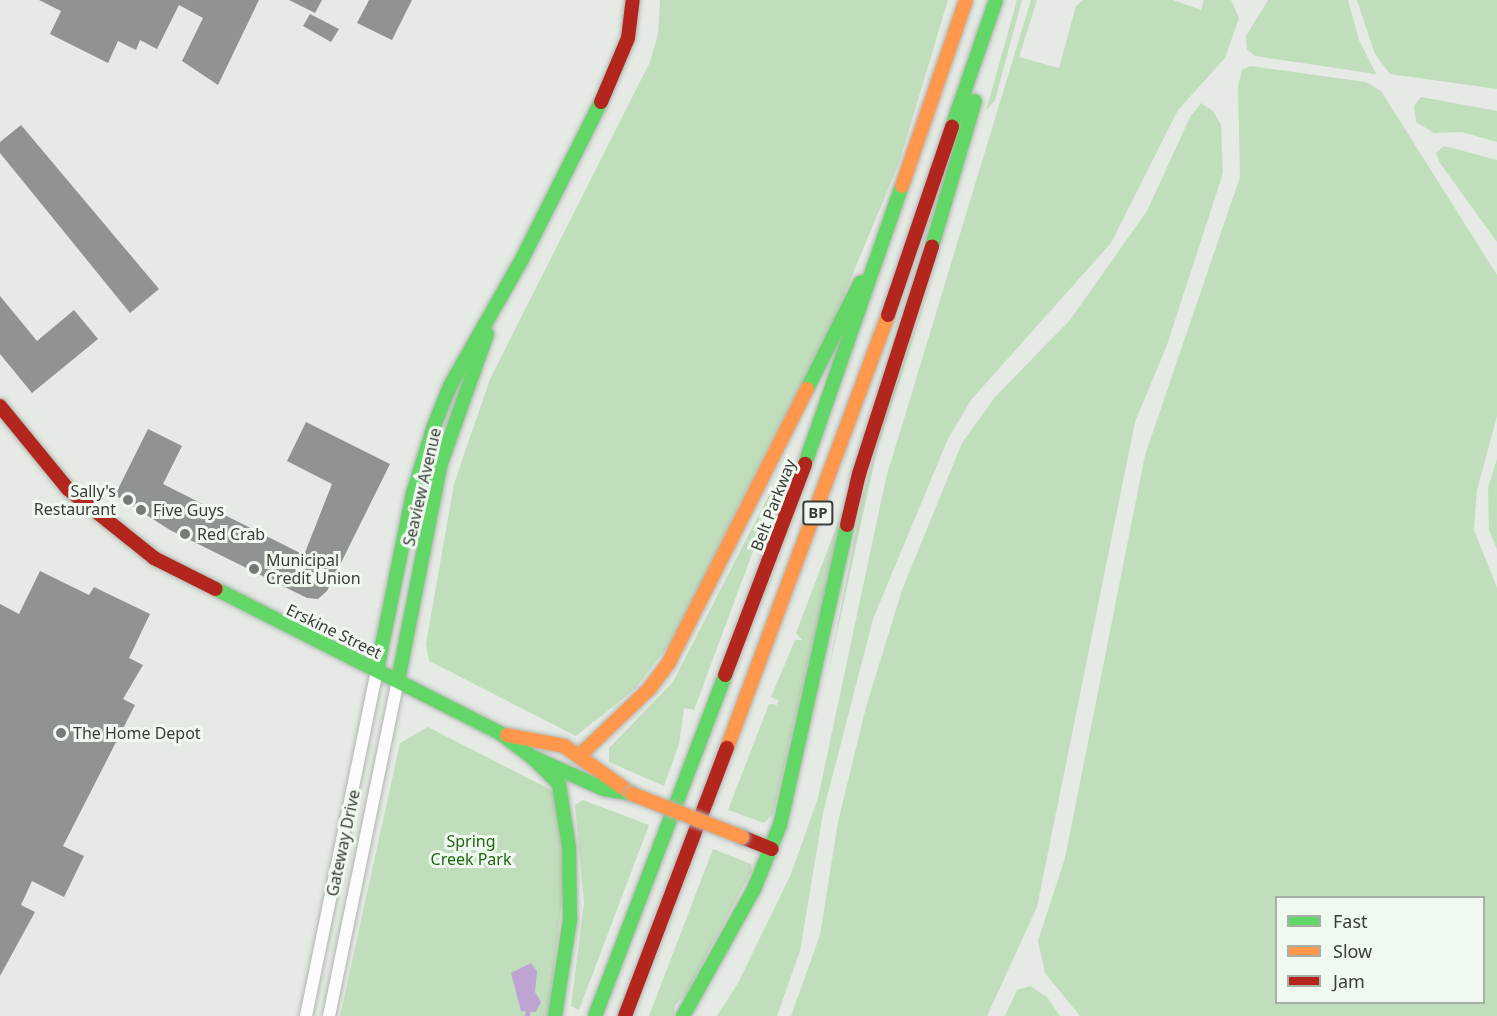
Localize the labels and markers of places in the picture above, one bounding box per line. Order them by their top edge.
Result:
place label: Sally's Restaurant [34,481,116,519]
marker: Sally's Restaurant [121,493,135,507]
place label: Five Guys [153,500,224,520]
marker: Five Guys [134,503,148,517]
place label: Red Crab [197,524,265,544]
marker: Red Crab [178,527,192,541]
place label: Municipal Credit Union [266,550,361,588]
marker: Municipal Credit Union [247,562,261,576]
place label: The Home Depot [73,723,201,743]
marker: The Home Depot [54,726,68,740]

